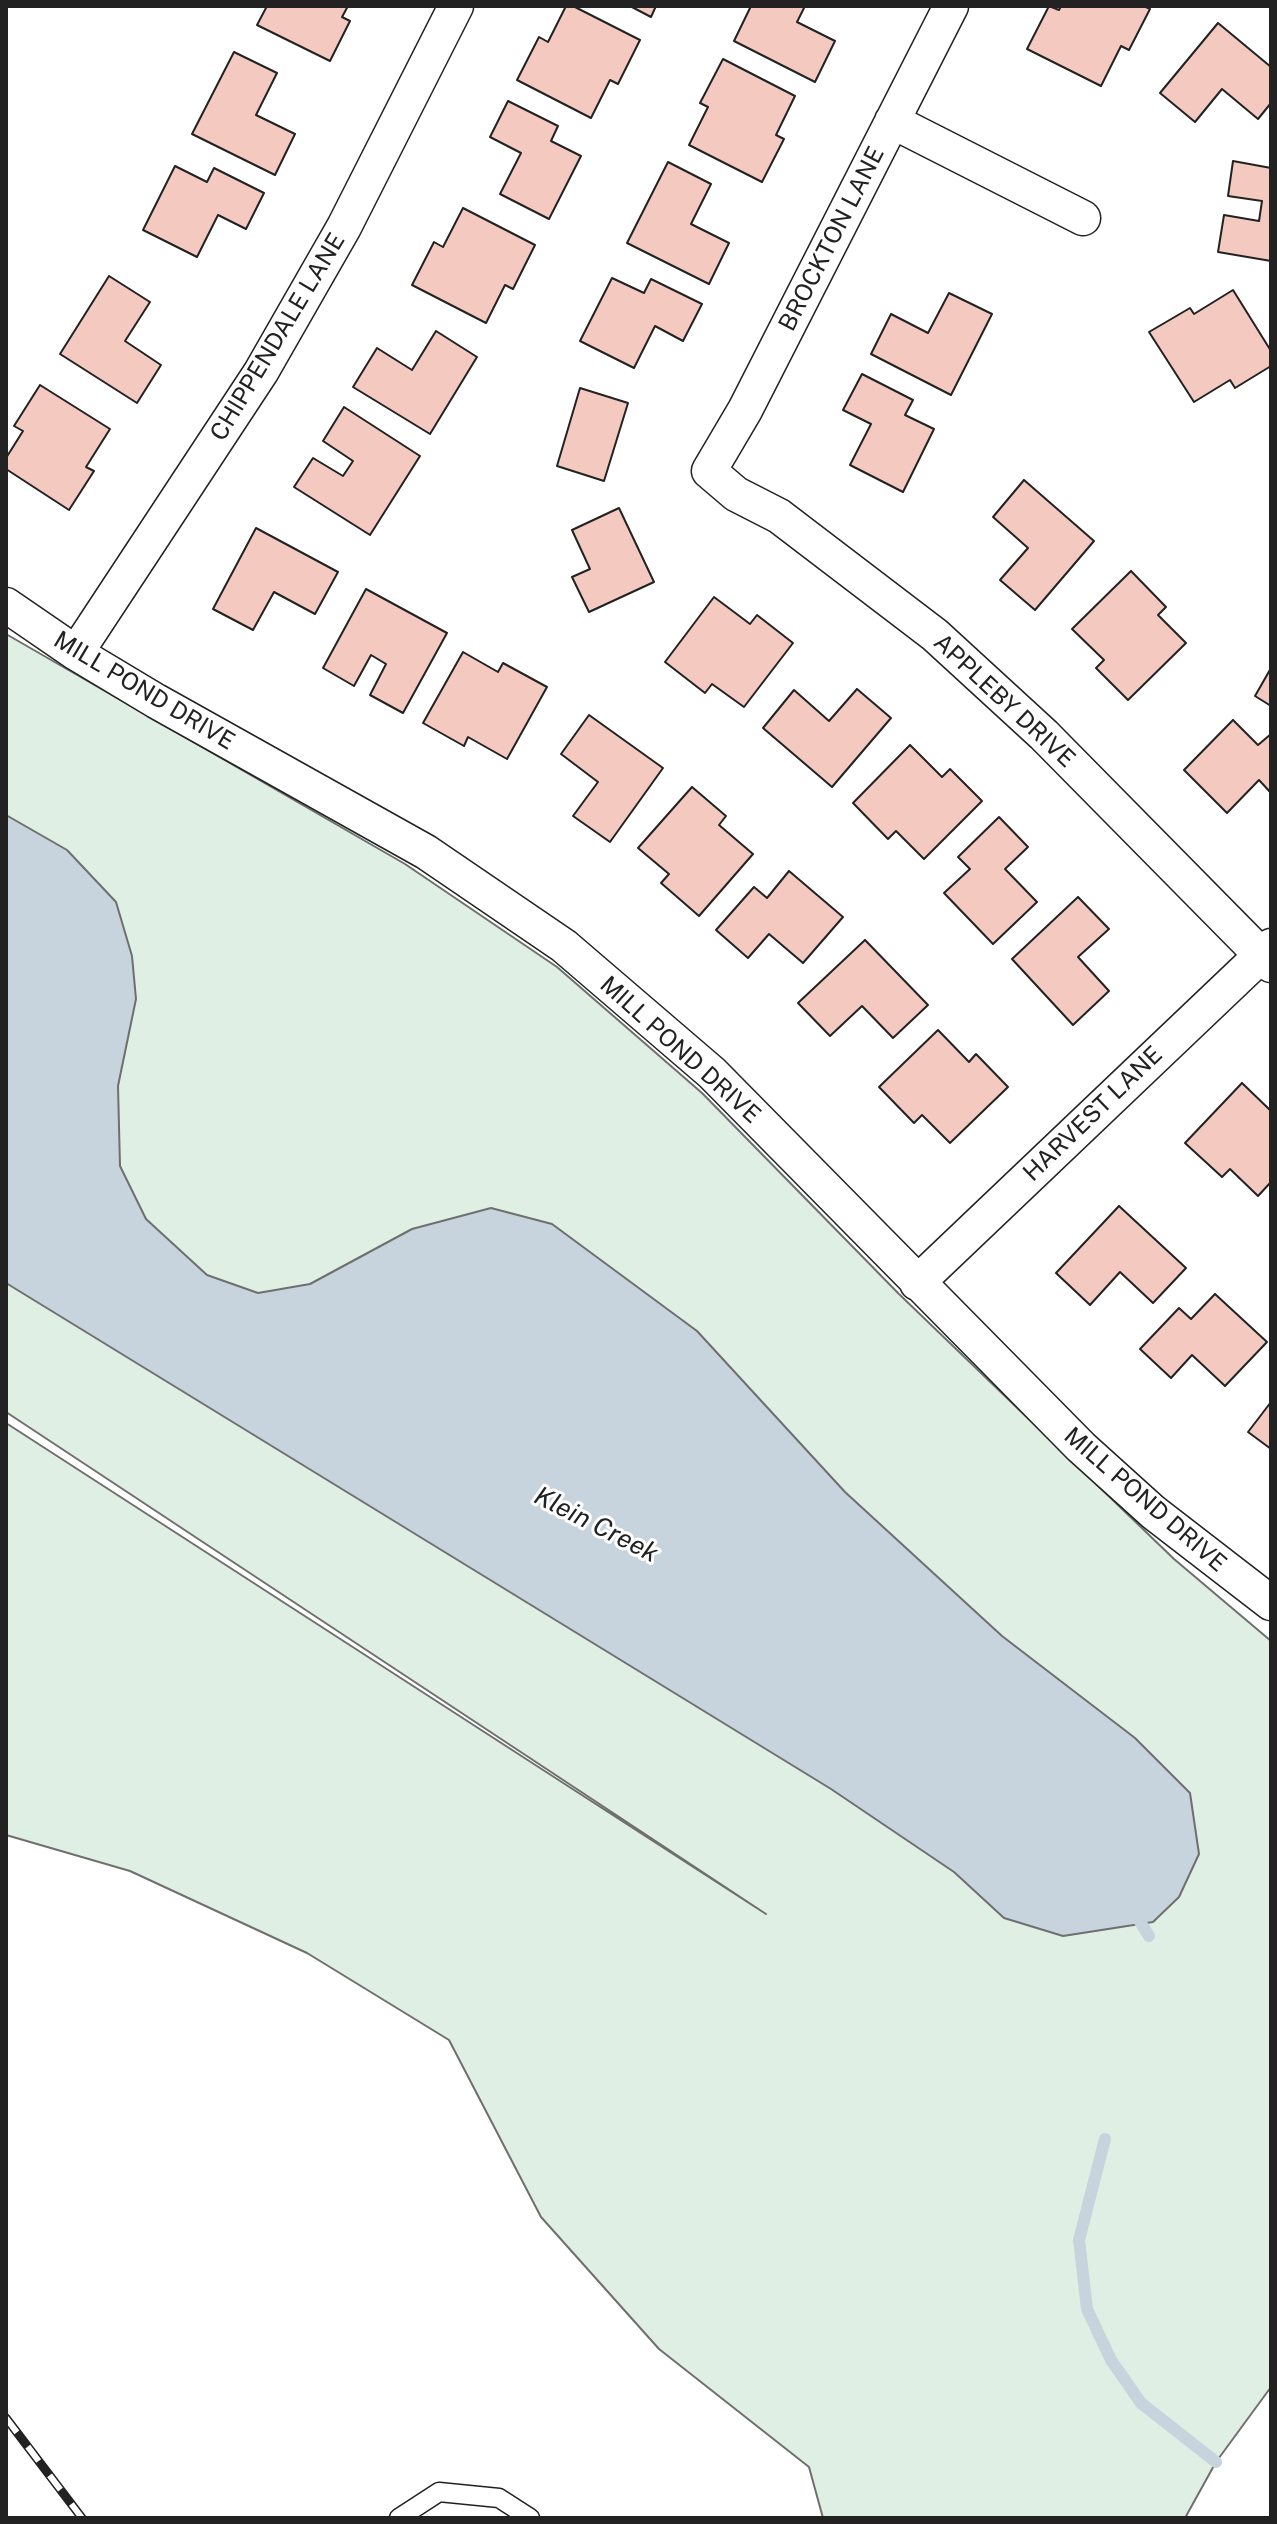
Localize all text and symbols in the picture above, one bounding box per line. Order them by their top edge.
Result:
street label: BROCKTON LANE [773,142,891,336]
street label: CHIPPENDALE LANE [205,228,351,446]
street label: MILL POND DRIVE [48,626,240,756]
street label: APPLEBY DRIVE [927,628,1081,774]
street label: MILL POND DRIVE [594,970,766,1130]
street label: HARVEST LANE [1017,1040,1169,1188]
street label: MILL POND DRIVE [1058,1422,1232,1578]
water label: Klein Creek [529,1480,663,1570]

